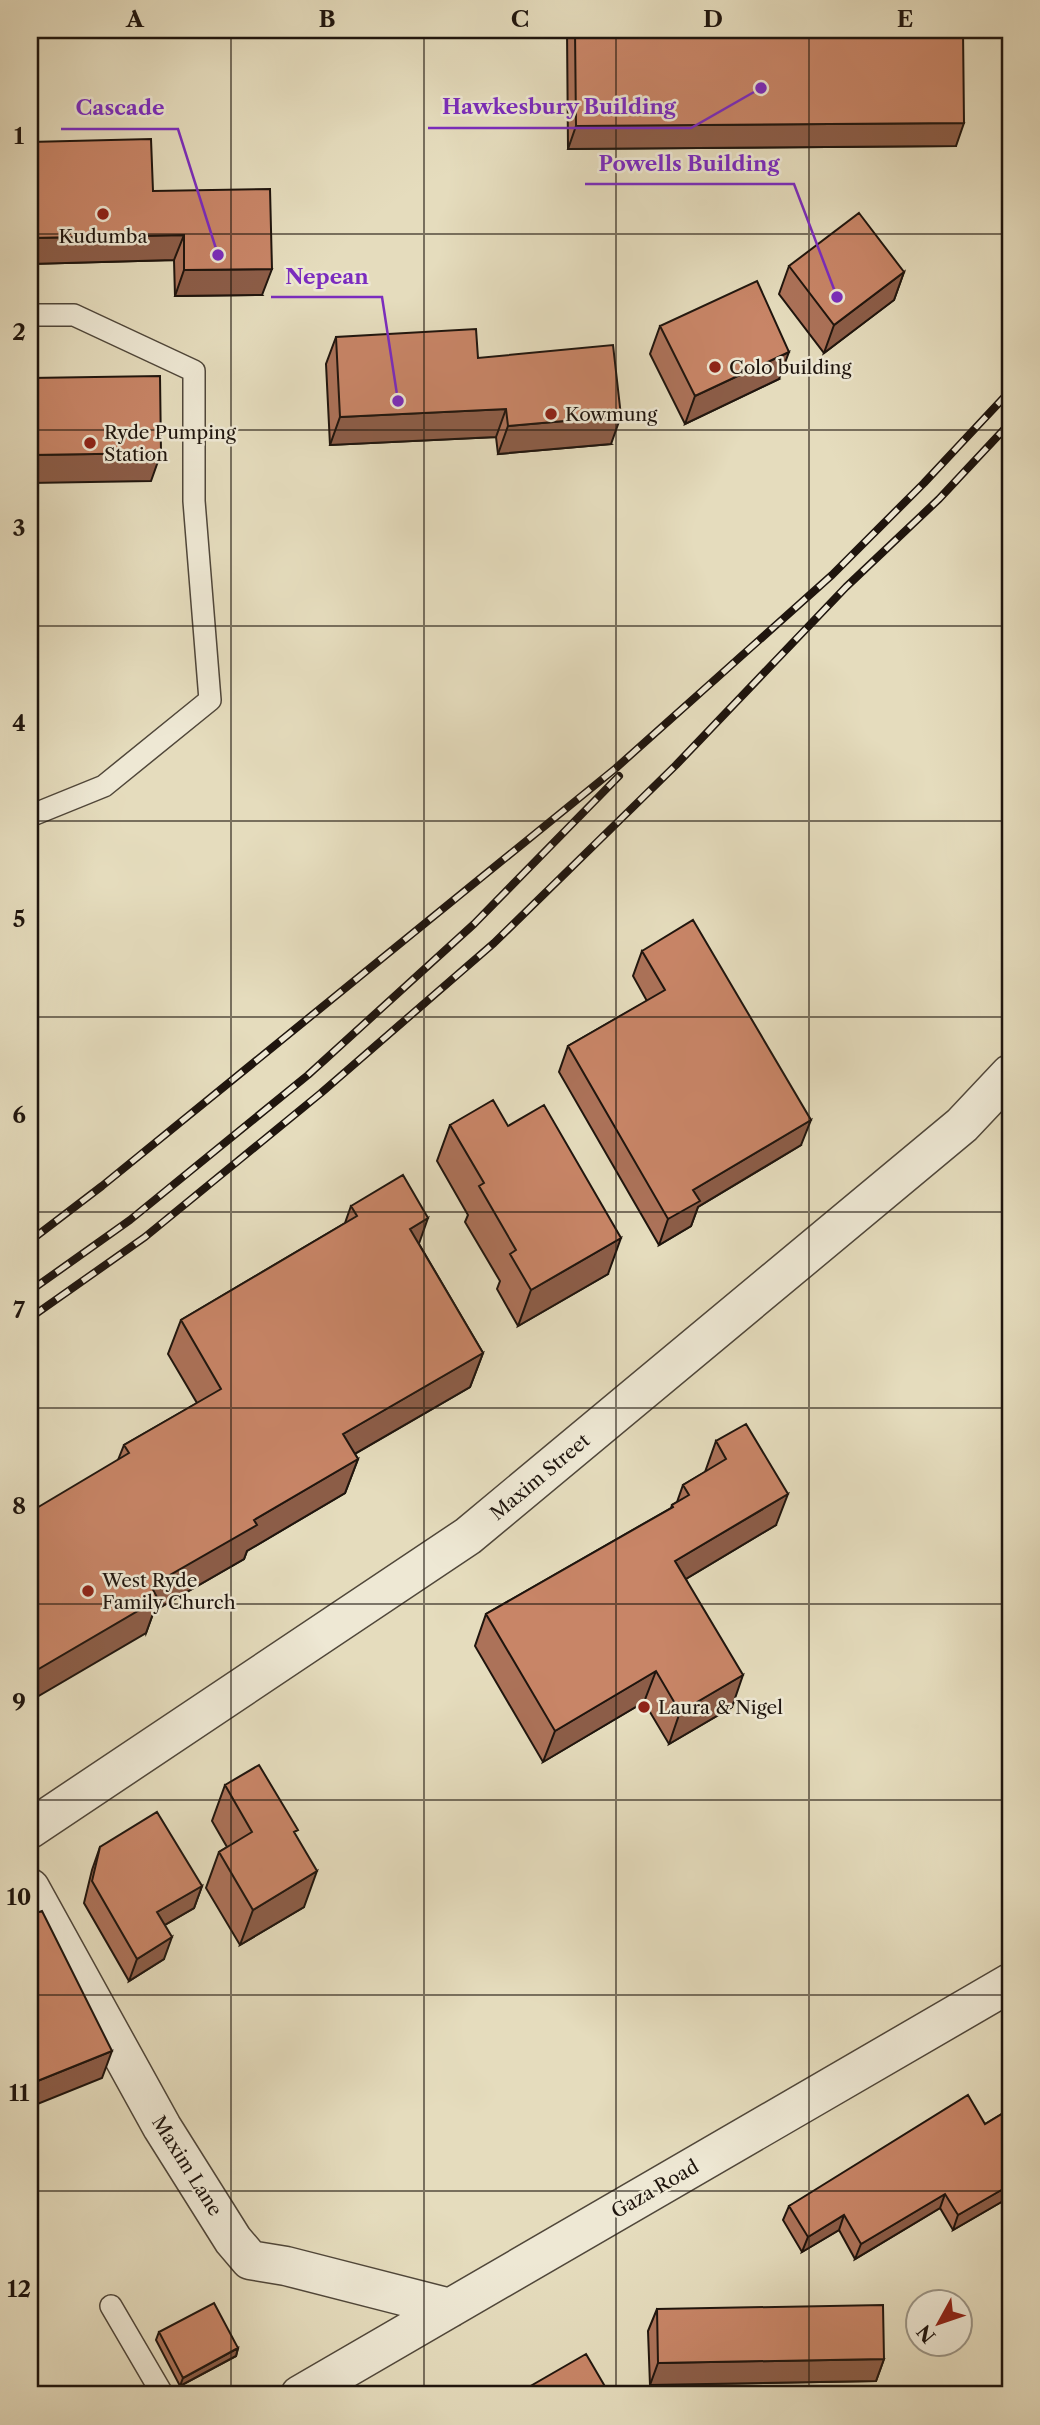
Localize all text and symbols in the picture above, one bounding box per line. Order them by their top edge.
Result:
text: A [125,5,145,33]
text: B [318,5,336,33]
text: C [511,5,529,33]
text: D [703,5,723,33]
text: E [897,5,913,33]
callout: Hawkesbury Building [428,86,691,128]
callout: Cascade [61,87,178,129]
text: Hawkesbury Building [442,94,677,119]
text: Cascade [75,95,165,120]
text: 1 [14,122,25,150]
callout: Powells Building [585,142,794,184]
text: Powells Building [598,151,780,176]
marker: Kudumba [95,206,111,222]
place label: Kudumba [59,225,147,248]
callout: Nepean [271,255,382,297]
text: Nepean [285,264,369,289]
text: 2 [12,318,26,346]
place label: Colo building [729,356,852,379]
marker: Colo building [707,359,723,375]
place label: Kowmung [565,403,658,426]
marker: Kowmung [543,406,559,422]
place label: Ryde Pumping Station [104,421,237,466]
marker: Ryde Pumping Station [82,435,98,451]
text: 3 [13,514,26,542]
text: 4 [12,709,26,737]
text: 5 [13,905,25,933]
text: 6 [12,1101,26,1129]
text: 7 [13,1296,25,1324]
street label: Maxim Street [486,1429,595,1525]
text: 8 [12,1492,26,1520]
place label: West Ryde Family Church [101,1569,236,1614]
marker: West Ryde Family Church [80,1583,96,1599]
text: 9 [12,1688,26,1716]
place label: Laura & Nigel [658,1696,783,1719]
marker: Laura & Nigel [636,1699,652,1715]
text: 10 [7,1883,31,1911]
text: 11 [9,2079,30,2107]
street label: Maxim Lane [147,2112,227,2220]
street label: Gaza Road [607,2155,703,2223]
text: 12 [7,2275,31,2303]
north arrow [904,2288,974,2358]
text: N [912,2320,940,2347]

